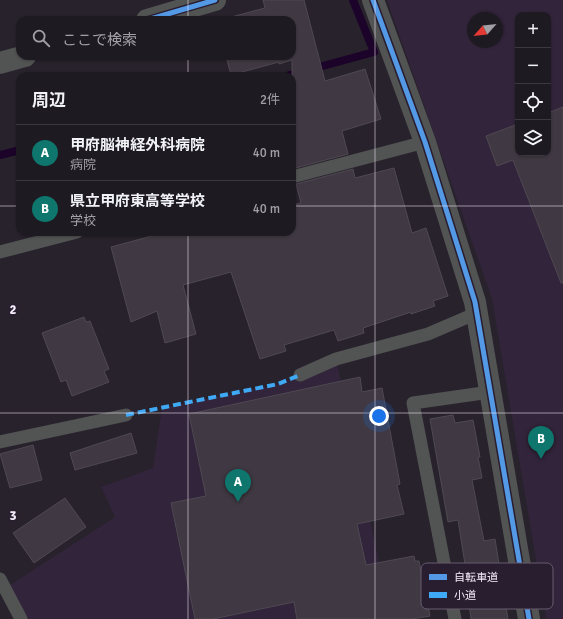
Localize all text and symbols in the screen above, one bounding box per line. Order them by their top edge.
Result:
north arrow [467,12,503,48]
map controls [515,12,551,156]
button: + [515,12,551,48]
search box [16,16,296,60]
icon: search [30,27,52,49]
text: ここで検索 [62,31,137,49]
button: − [515,48,551,84]
button: locate [515,84,551,120]
text: 周辺 [32,90,66,111]
text: 2件 [260,92,280,108]
button: layers [515,120,551,156]
text: 甲府脳神経外科病院 [70,136,205,154]
text: A [41,145,49,161]
text: 40 m [253,145,280,161]
text: 病院 [70,157,96,173]
text: 県立甲府東高等学校 [70,192,205,210]
text: B [41,201,49,217]
text: 40 m [253,201,280,217]
text: 学校 [70,213,96,229]
text: 2 [9,302,17,318]
your location [369,406,389,426]
pin: B [528,426,554,459]
pin: A [225,469,251,502]
text: 3 [9,508,17,524]
legend [421,563,553,609]
text: 自転車道 [454,571,498,584]
text: 小道 [454,589,476,602]

